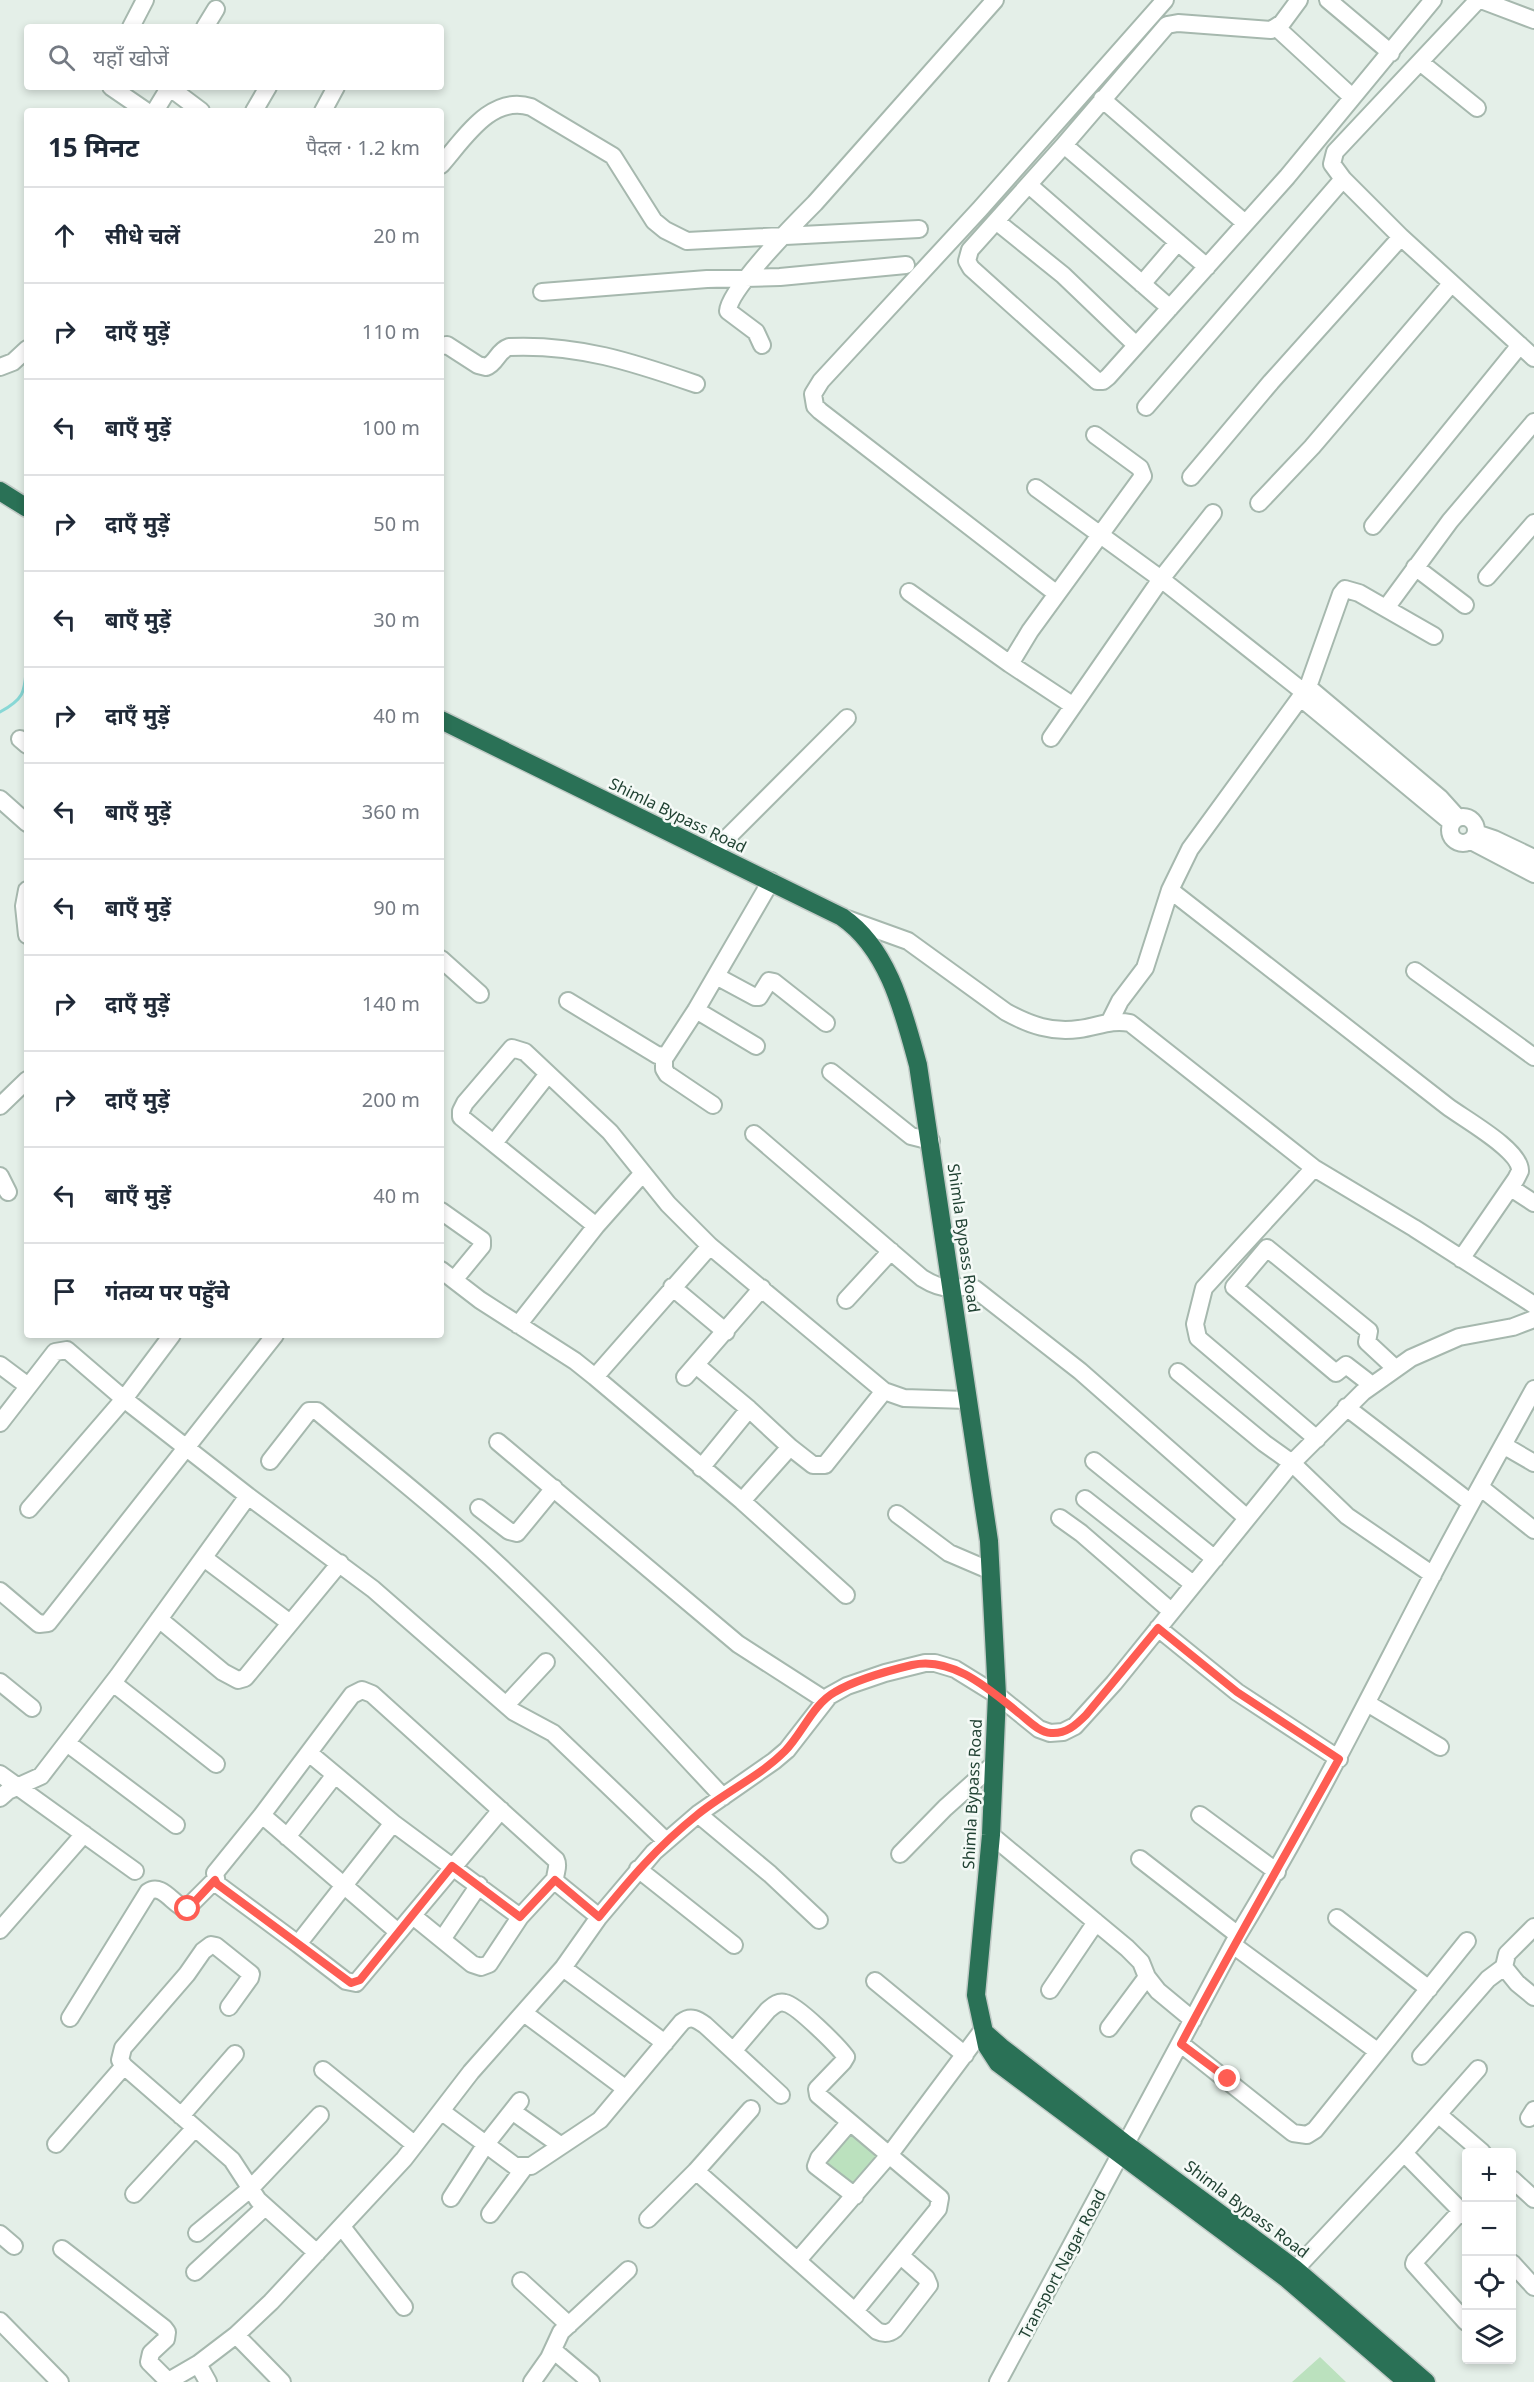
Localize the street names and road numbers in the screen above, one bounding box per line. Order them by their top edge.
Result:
street label: Shimla Bypass Road [606,772,750,858]
street label: Shimla Bypass Road [943,1162,985,1314]
street label: Shimla Bypass Road [957,1718,987,1870]
street label: Shimla Bypass Road [1180,2155,1314,2263]
street label: Transport Nagar Road [1013,2185,1111,2343]

